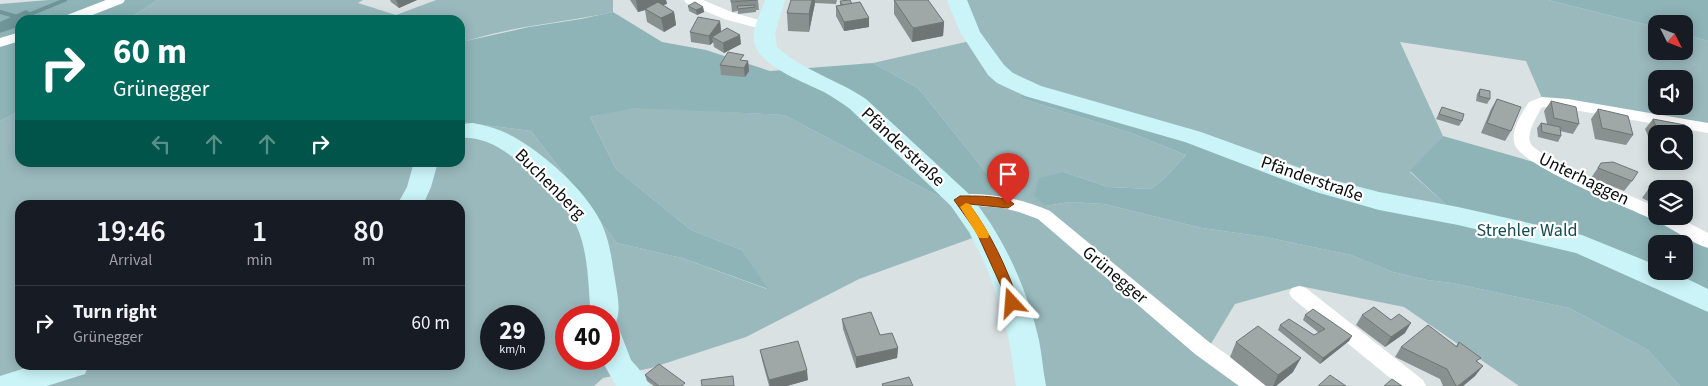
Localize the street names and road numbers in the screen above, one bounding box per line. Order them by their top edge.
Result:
street label: Pfänderstraße [856,102,951,193]
street label: Buchenberg [509,143,591,225]
street label: Unterhaggen [1534,146,1634,212]
street label: Pfänderstraße [1258,150,1367,208]
street label: Grünegger [1077,240,1154,310]

